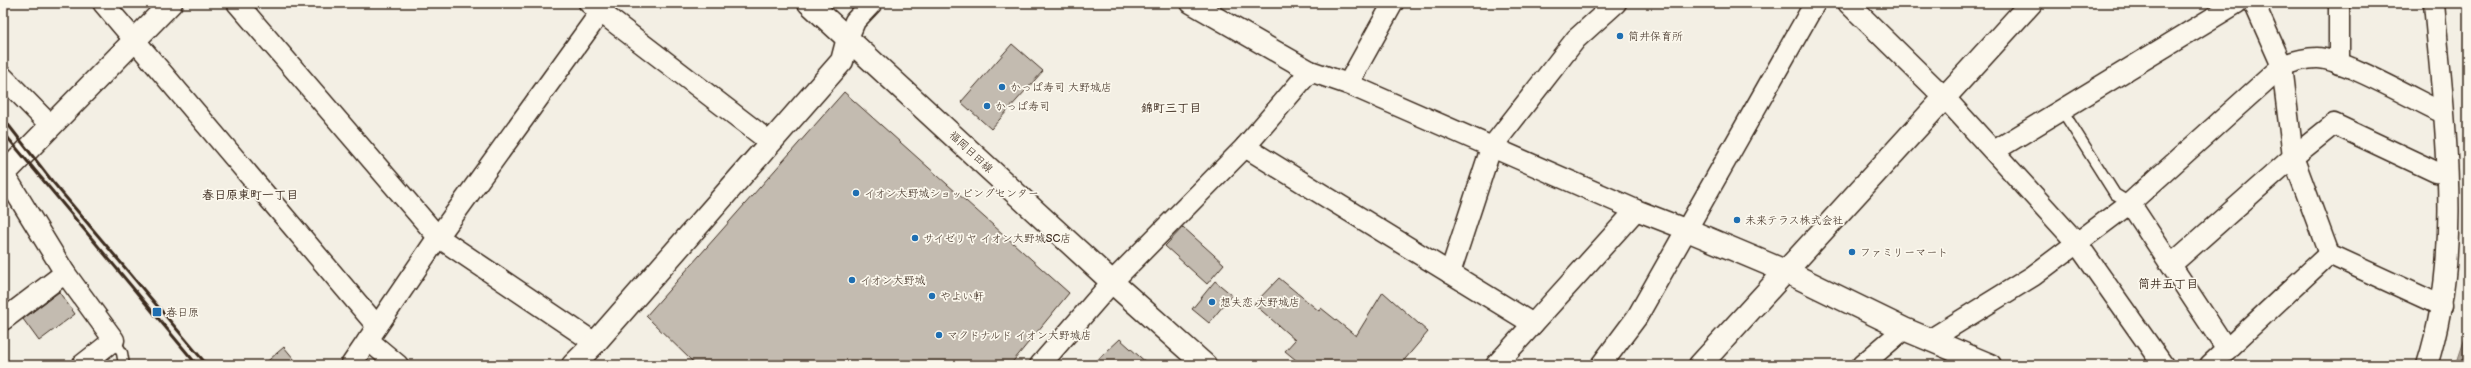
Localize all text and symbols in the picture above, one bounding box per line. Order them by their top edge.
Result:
place label: 筒井保育所 [1628,30,1683,43]
marker: 筒井保育所 [1615,31,1625,41]
place label: かっぱ寿司 大野城店 [1010,81,1112,94]
marker: かっぱ寿司 大野城店 [997,82,1007,92]
place label: かっぱ寿司 [995,100,1050,113]
marker: かっぱ寿司 [982,101,992,111]
district label: 錦町三丁目 [1141,101,1201,116]
street label: 福岡日田線 [946,128,996,176]
place label: イオン大野城ショッピングセンター [864,187,1039,200]
district label: 春日原東町一丁目 [202,188,298,203]
marker: イオン大野城ショッピングセンター [851,188,861,198]
place label: 未来テラス株式会社 [1745,214,1844,227]
marker: 未来テラス株式会社 [1732,215,1742,225]
place label: サイゼリヤ イオン大野城SC店 [923,232,1071,245]
marker: サイゼリヤ イオン大野城SC店 [910,233,920,243]
place label: ファミリーマート [1860,246,1948,259]
marker: ファミリーマート [1847,247,1857,257]
place label: イオン大野城 [860,274,926,287]
marker: イオン大野城 [847,275,857,285]
district label: 筒井五丁目 [2138,277,2198,292]
place label: やよい軒 [940,290,984,303]
marker: やよい軒 [927,291,937,301]
place label: 想夫恋 大野城店 [1220,296,1300,309]
marker: 想夫恋 大野城店 [1207,297,1217,307]
marker: 春日原 [151,306,163,318]
place label: 春日原 [166,306,199,319]
place label: マクドナルド イオン大野城店 [947,329,1092,342]
marker: マクドナルド イオン大野城店 [934,330,944,340]

